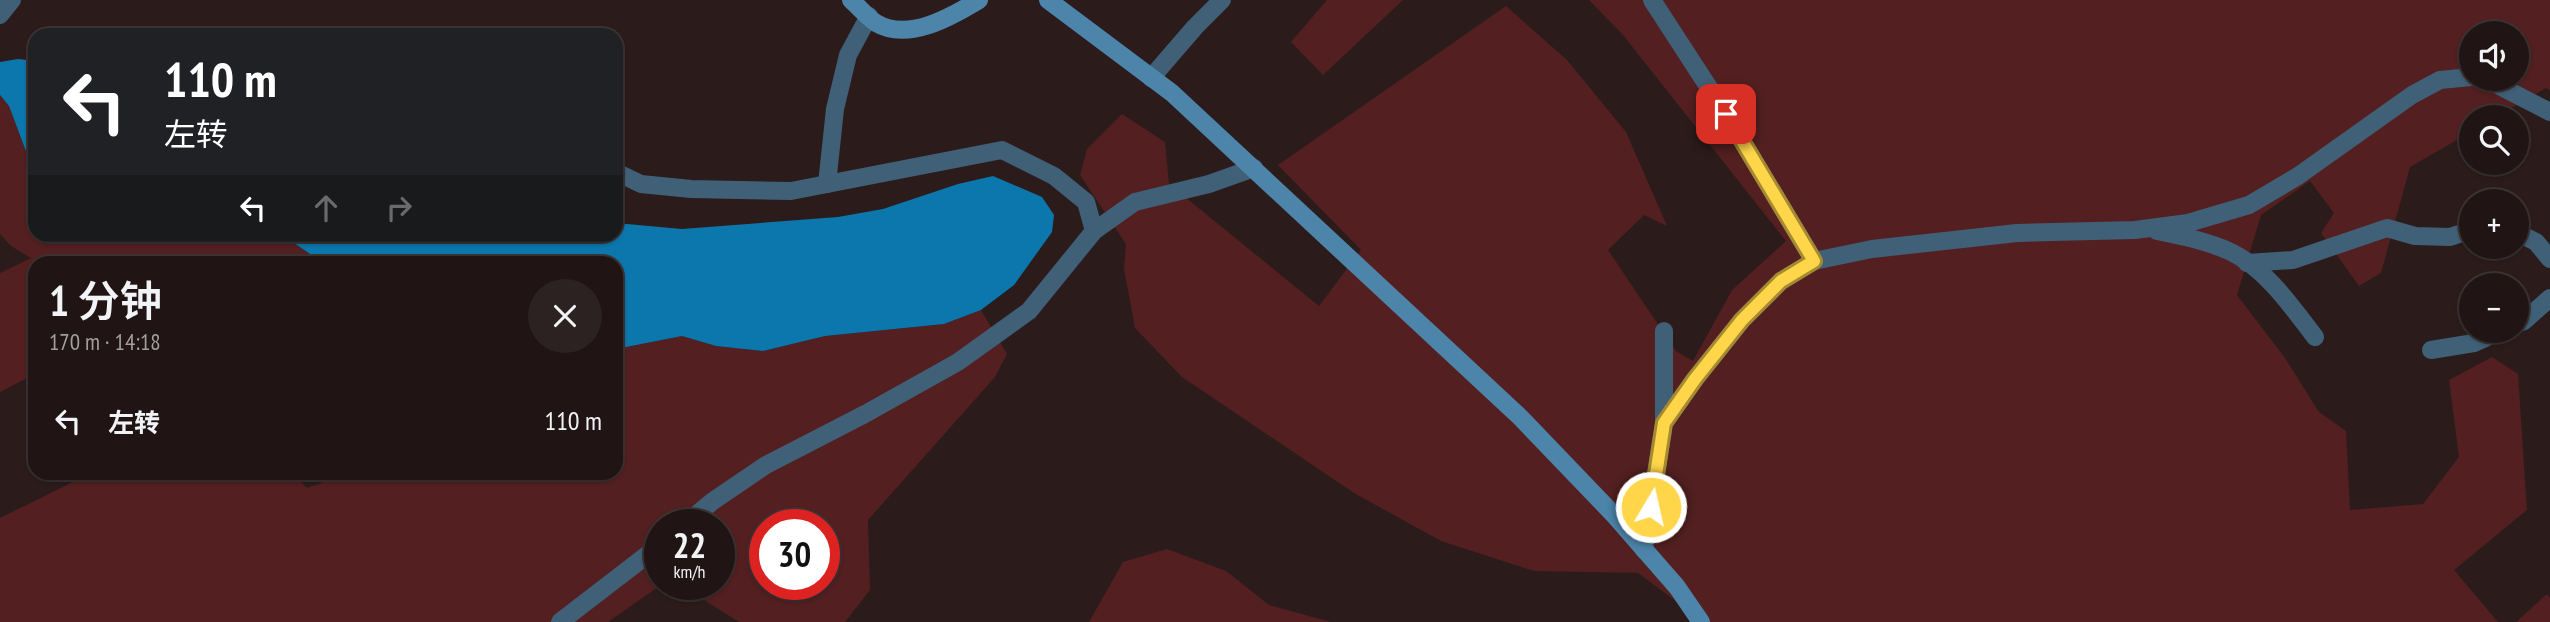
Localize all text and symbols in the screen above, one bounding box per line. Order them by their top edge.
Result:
map controls [2459,21,2529,343]
button: sound [2459,21,2529,91]
text: 110 m [164,47,277,111]
icon: left [49,56,140,147]
pin [1696,84,1756,144]
icon: arrive [1707,95,1745,133]
button: search [2459,105,2529,175]
text: 左转 [164,113,228,155]
icon: left [234,189,272,227]
icon: ahead [307,189,345,227]
icon: right [380,189,418,227]
button: + [2459,189,2529,259]
text: 1 分钟 [49,273,162,328]
button: − [2459,273,2529,343]
button: close [528,279,602,353]
text: 170 m · 14:18 [49,327,161,356]
icon: left [49,402,87,440]
text: 110 m [544,404,602,437]
text: 左转 [108,406,160,439]
position arrow [1614,470,1688,544]
speed limit sign: 30 [749,509,840,600]
text: 22 [673,522,706,568]
text: km/h [674,560,705,583]

